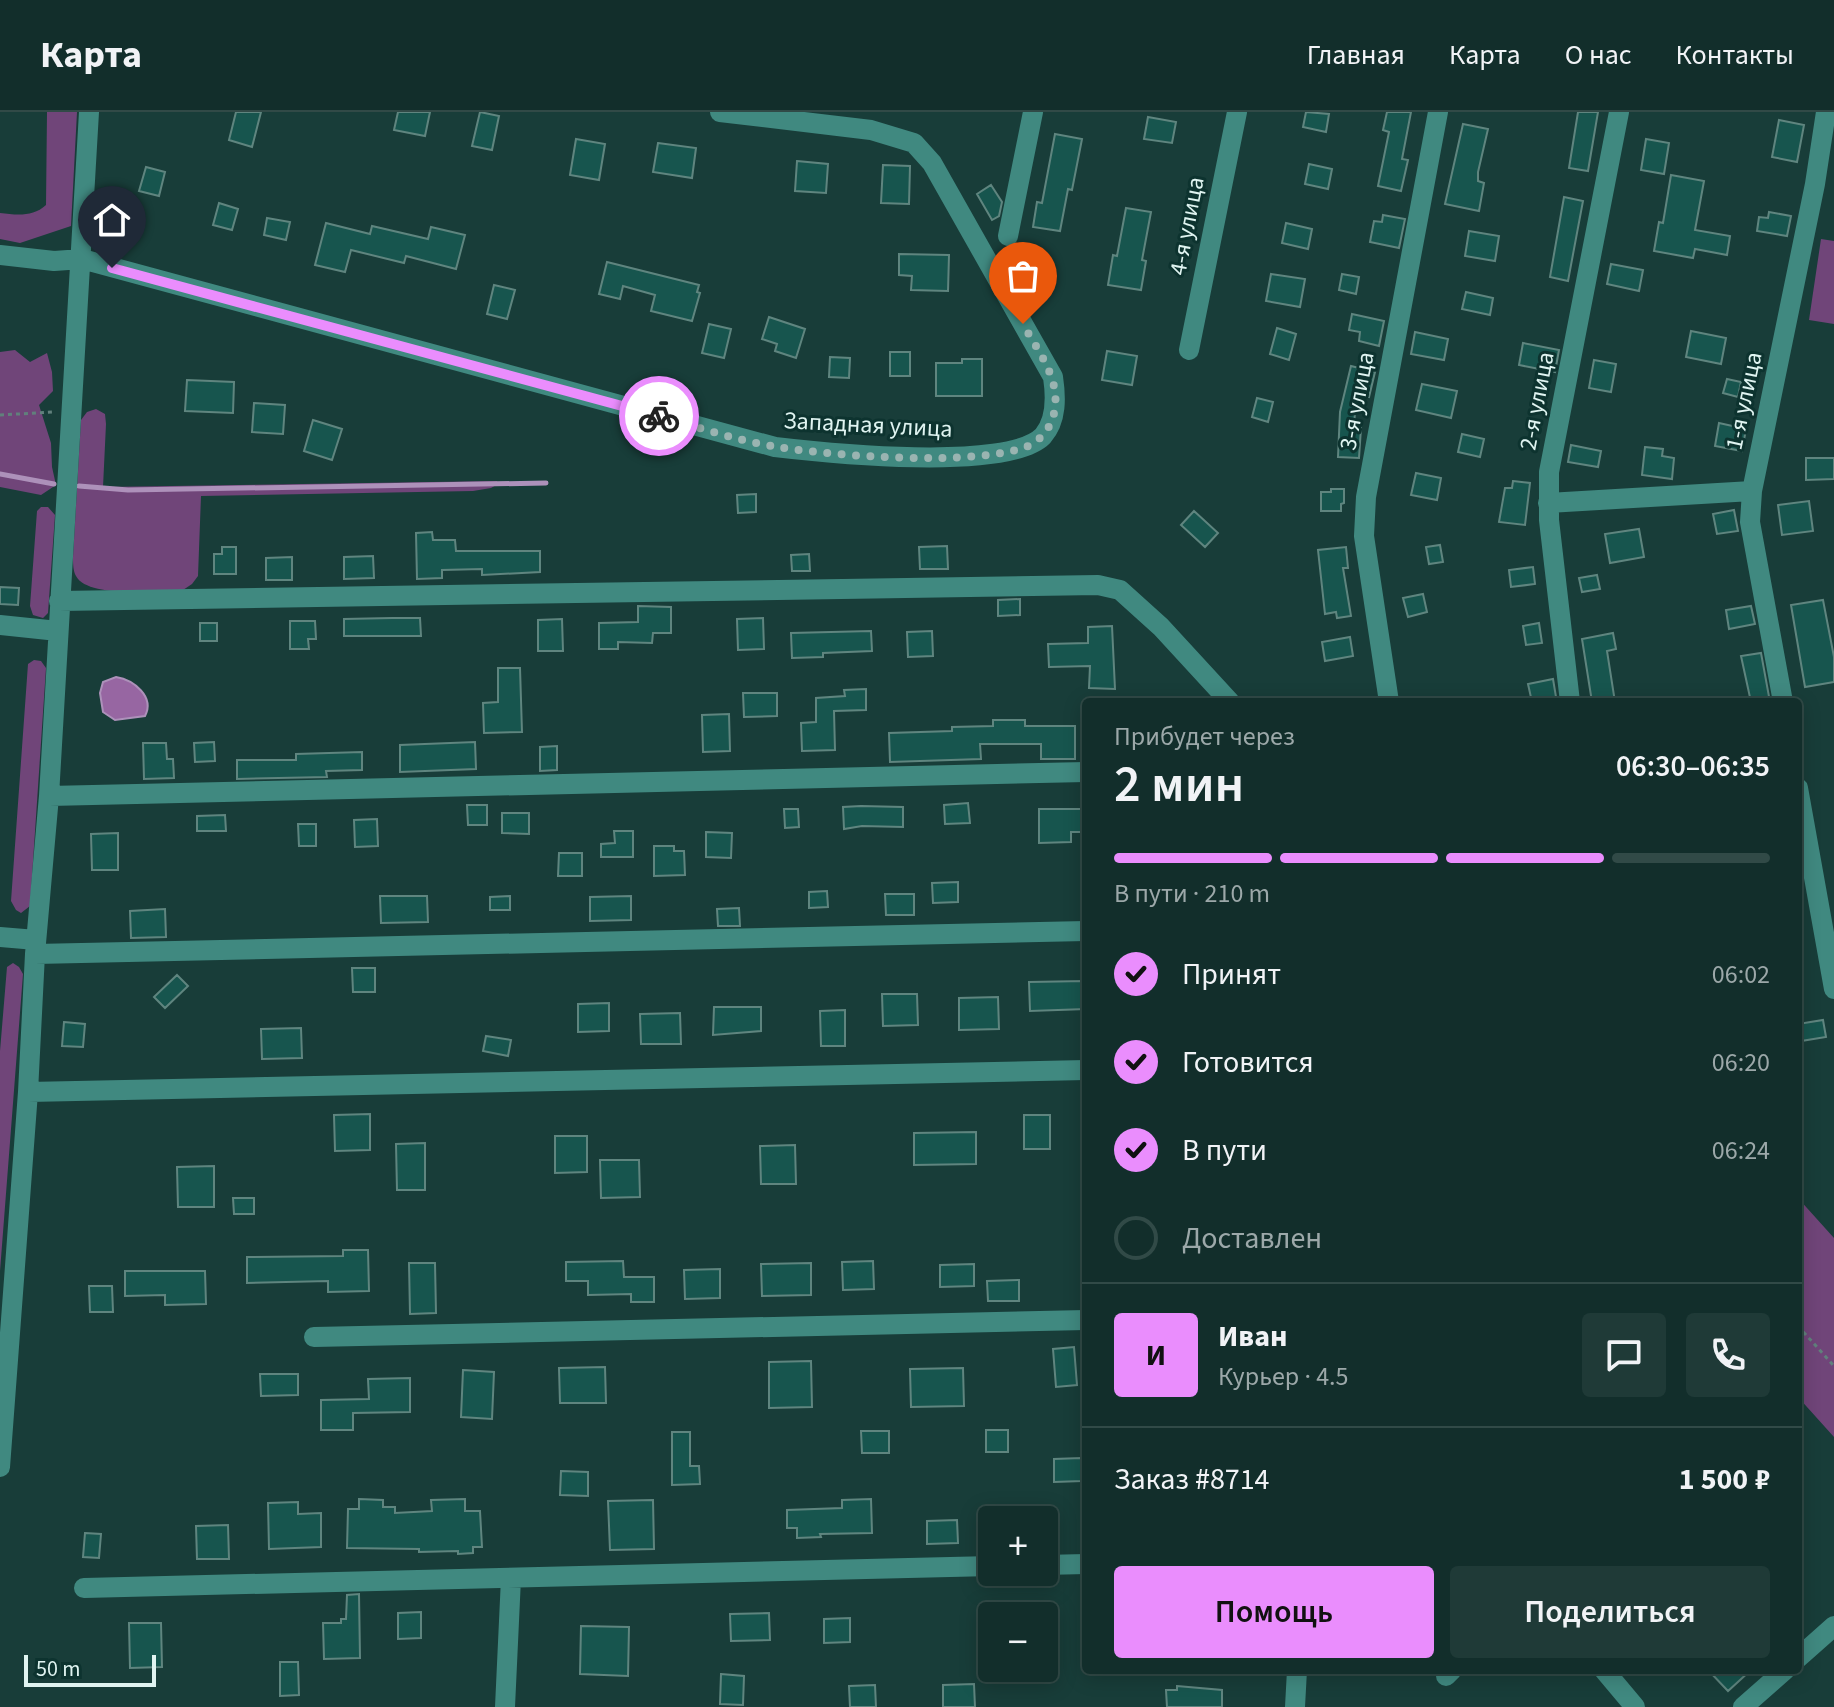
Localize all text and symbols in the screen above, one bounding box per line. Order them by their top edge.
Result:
text: Карта [40,28,142,82]
text: Главная [1307,35,1405,75]
text: Карта [1449,35,1521,75]
text: О нас [1565,35,1632,75]
text: Контакты [1676,35,1794,75]
street label: 4-я улица [1160,174,1214,278]
pin [78,186,146,268]
icon: home [90,198,134,242]
pin [989,242,1057,324]
icon: bag [1001,254,1045,298]
street label: 3-я улица [1330,349,1384,453]
street label: 2-я улица [1510,349,1564,453]
street label: 1-я улица [1717,349,1771,453]
courier [619,376,699,456]
icon: bike [637,394,681,438]
street label: Западная улица [783,403,953,447]
text: Прибудет через [1114,718,1295,755]
text: 06:30–06:35 [1616,745,1770,788]
text: 2 мин [1114,748,1244,822]
text: В пути · 210 m [1114,875,1270,912]
icon: check [1114,952,1158,996]
text: Принят [1182,953,1281,996]
text: 06:02 [1712,956,1770,993]
icon: check [1114,1040,1158,1084]
text: Готовится [1182,1041,1314,1084]
text: 06:20 [1712,1044,1770,1081]
icon: check [1114,1128,1158,1172]
text: В пути [1182,1129,1267,1172]
text: 06:24 [1712,1132,1770,1169]
text: Доставлен [1182,1217,1322,1260]
button: chat [1582,1313,1666,1397]
button: phone [1686,1313,1770,1397]
text: Иван [1218,1315,1287,1358]
text: И [1146,1334,1166,1377]
text: Курьер · 4.5 [1218,1358,1348,1395]
text: Заказ #8714 [1114,1458,1270,1501]
text: 1 500 ₽ [1679,1458,1770,1501]
map controls [978,1506,1058,1682]
button: + [978,1506,1058,1586]
button: Помощь [1114,1566,1434,1658]
button: Поделиться [1450,1566,1770,1658]
button: − [978,1602,1058,1682]
scale bar [24,1651,156,1687]
text: 50 m [36,1653,81,1685]

